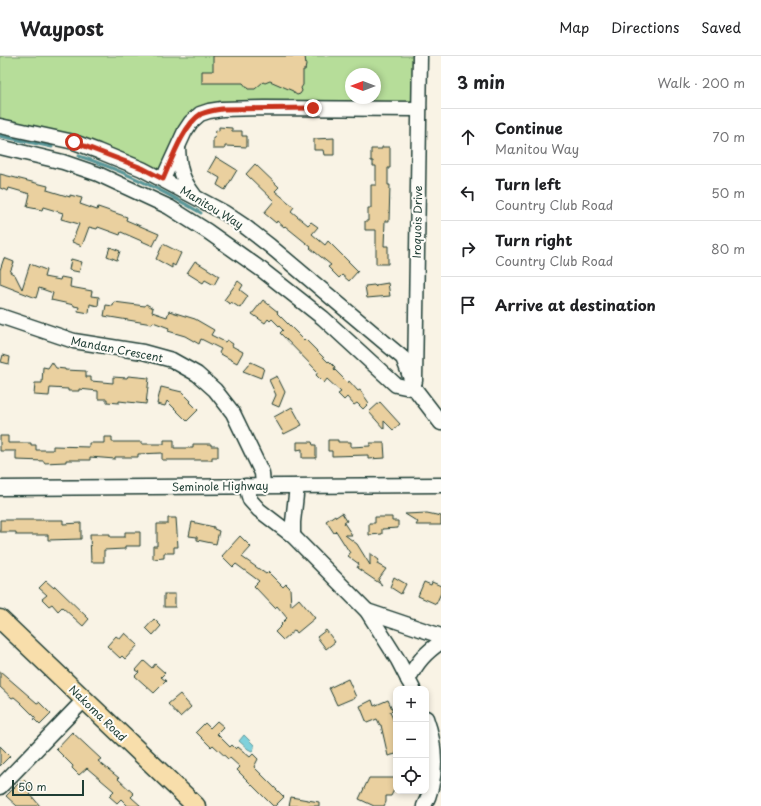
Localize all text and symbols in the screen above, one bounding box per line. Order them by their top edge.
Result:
text: Waypost [20,14,104,42]
text: Map [559,17,589,38]
text: Directions [611,17,679,38]
text: Saved [701,17,741,38]
north arrow [345,68,381,104]
text: 3 min [457,69,505,95]
text: Walk · 200 m [657,73,745,92]
route end [304,99,322,117]
text: Continue [495,116,563,139]
icon: ahead [457,126,479,148]
text: 70 m [712,127,745,146]
route start [65,133,83,151]
text: Manitou Way [495,139,579,158]
text: Turn left [495,172,561,195]
street label: Manitou Way [177,181,247,233]
icon: left [457,182,479,204]
text: 50 m [711,183,745,202]
street label: Iroquois Drive [408,185,426,259]
text: Country Club Road [495,195,613,214]
text: Turn right [495,228,572,251]
icon: right [457,238,479,260]
text: 80 m [711,239,745,258]
text: Country Club Road [495,251,613,270]
text: Arrive at destination [495,293,656,316]
icon: arrive [457,294,479,316]
street label: Mandan Crescent [69,332,165,366]
street label: Seminole Highway [171,477,269,495]
street label: Nakoma Road [65,681,131,745]
map controls [393,686,429,794]
button: + [393,686,429,722]
button: − [393,722,429,758]
button: locate [393,758,429,794]
scale bar [12,778,84,797]
text: 50 m [18,778,47,795]

